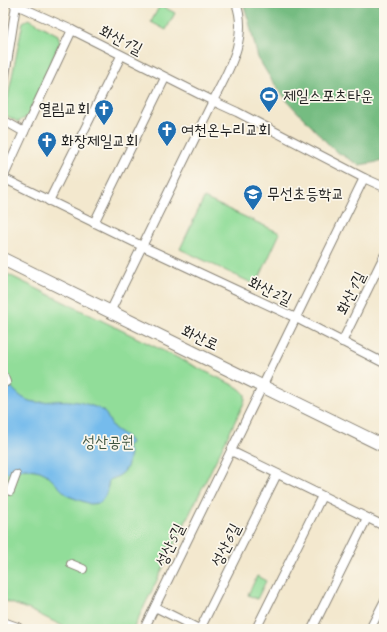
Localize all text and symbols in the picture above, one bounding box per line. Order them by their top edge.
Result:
street label: 화산1길 [96,21,146,59]
sports icon: 제일스포츠타운 [258,85,280,113]
place label: 제일스포츠타운 [283,86,373,106]
church icon: 열림교회 [93,98,115,126]
place label: 열림교회 [39,99,90,119]
church icon: 여천온누리교회 [156,119,178,147]
place label: 여천온누리교회 [181,120,271,140]
church icon: 화장제일교회 [36,130,58,158]
place label: 화장제일교회 [61,131,138,151]
school or university icon: 무선초등학교 [242,183,264,211]
place label: 무선초등학교 [267,184,344,204]
street label: 화산1길 [332,268,370,318]
street label: 화산2길 [245,272,295,310]
street label: 화산로 [178,321,222,355]
park label: 성산공원 [82,432,134,452]
street label: 성산5길 [151,520,189,570]
street label: 성산6길 [207,520,245,570]

